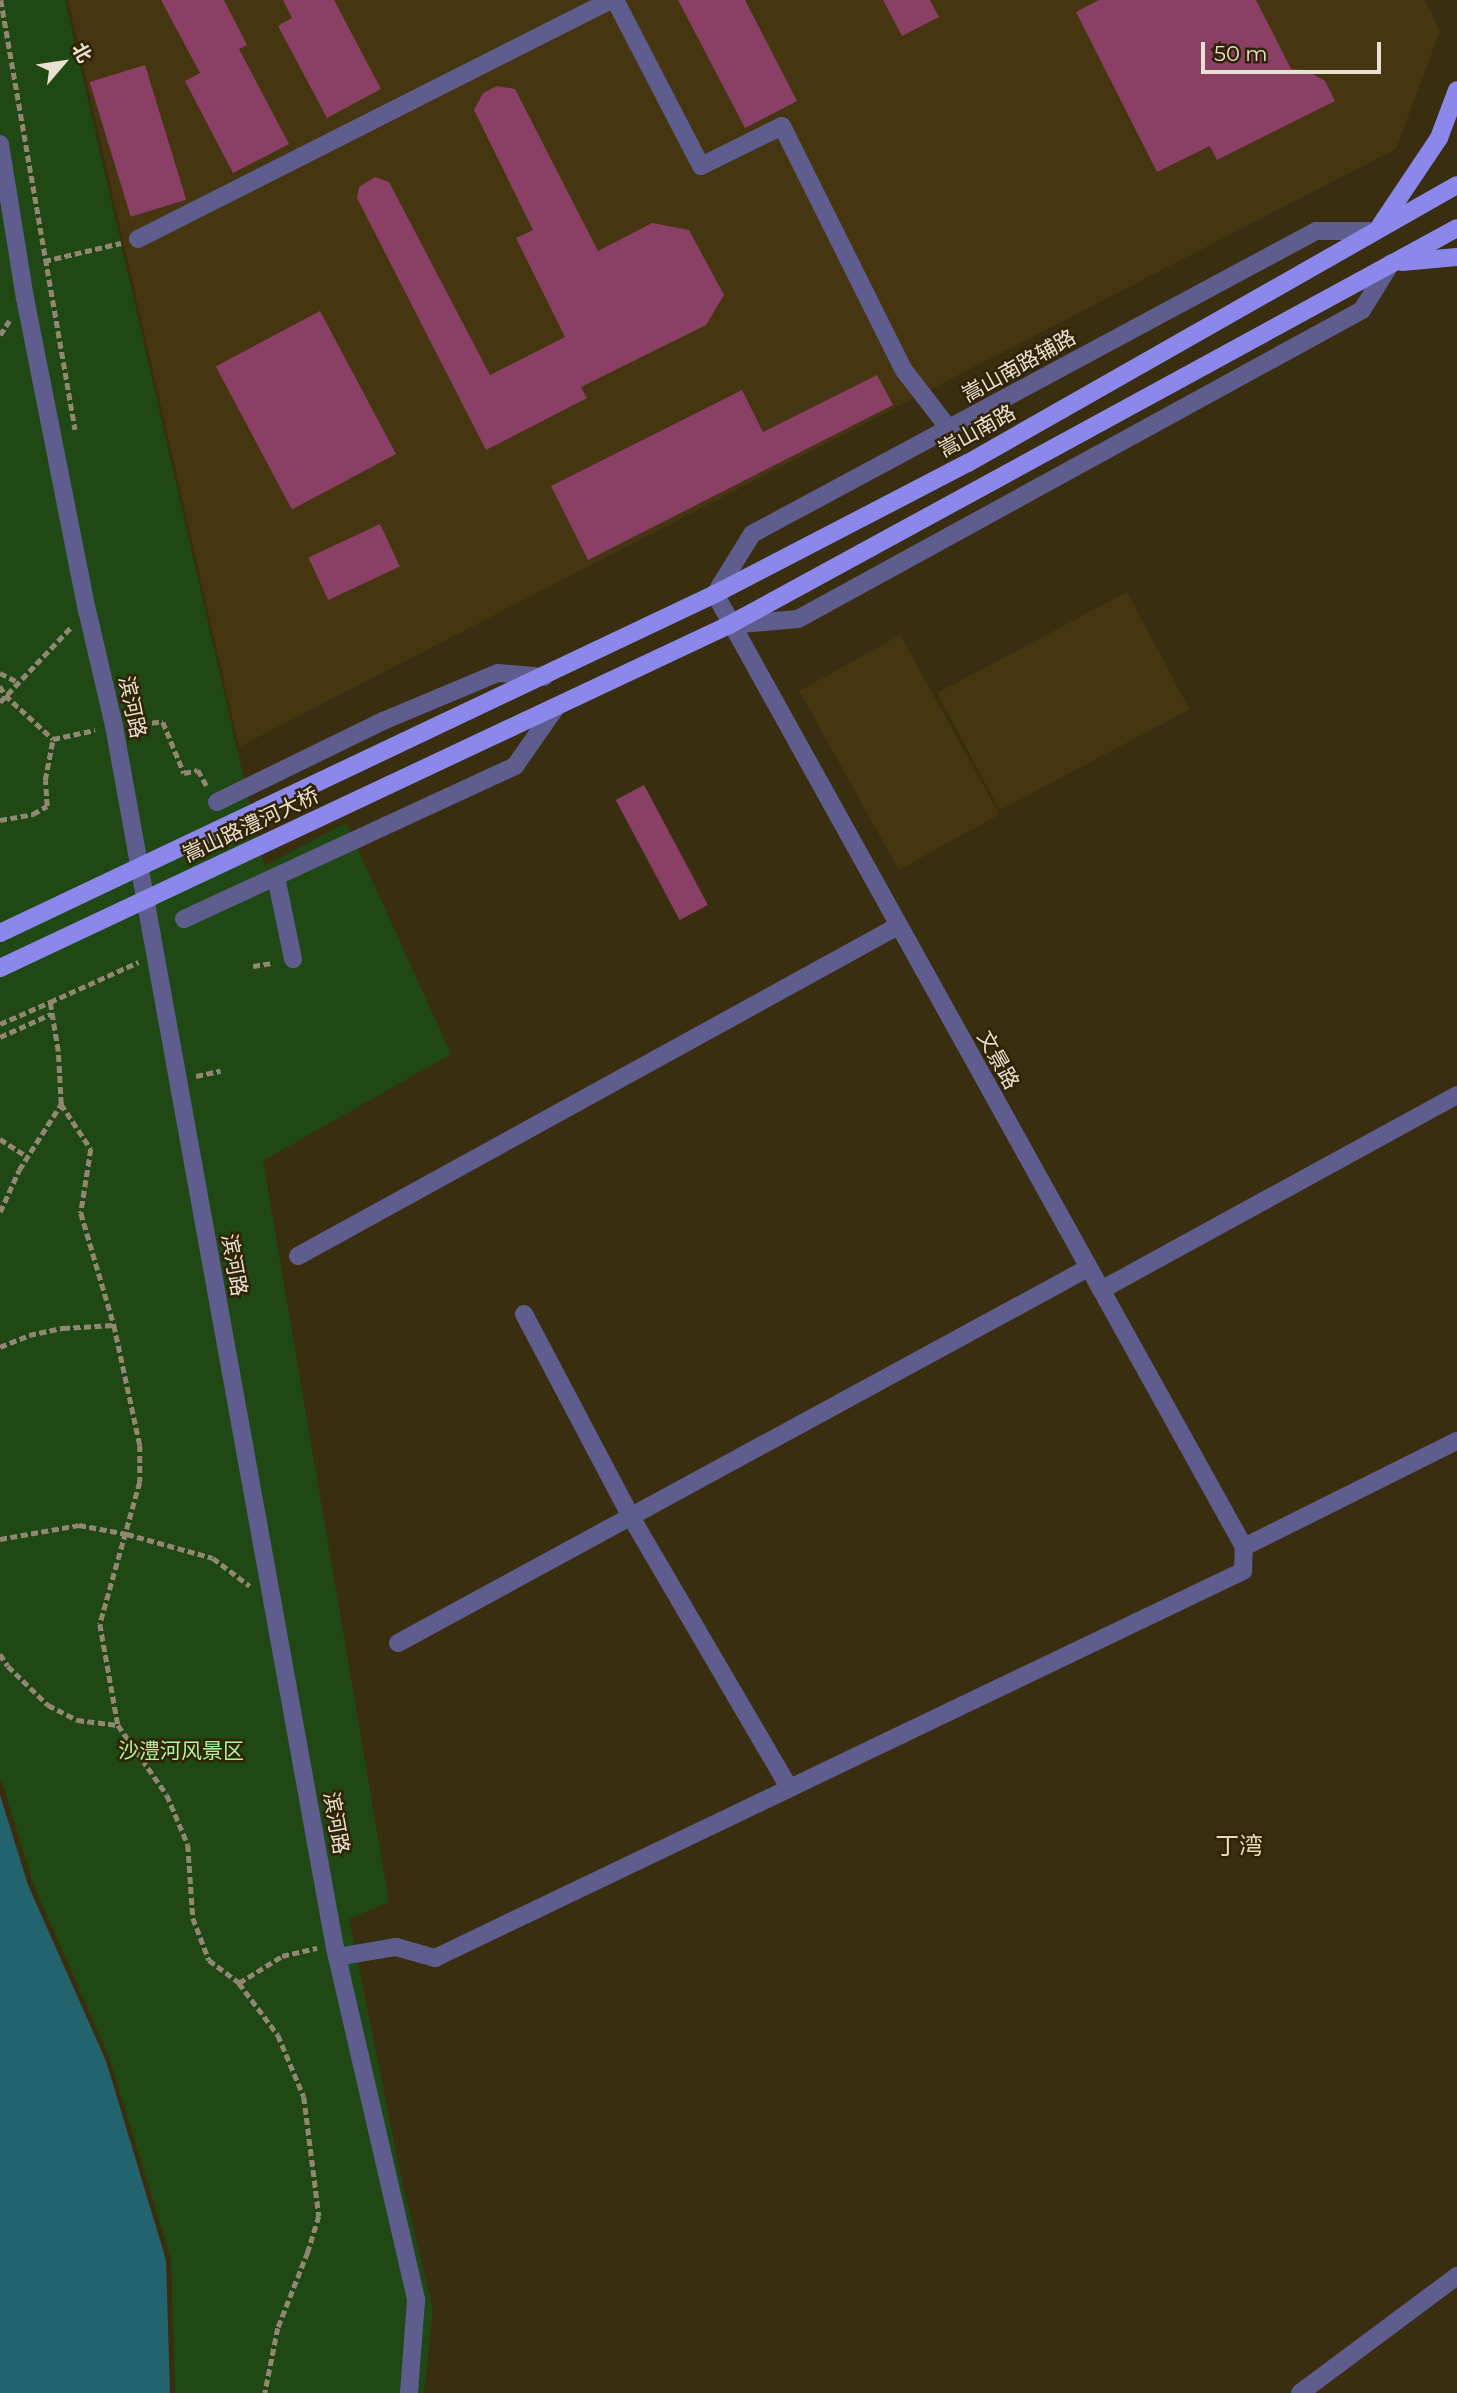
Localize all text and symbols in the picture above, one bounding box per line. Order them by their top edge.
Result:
north arrow [28,28,98,98]
scale bar [1205,28,1385,72]
text: 北 [67,39,96,66]
text: 50 m [1214,41,1268,66]
street label: 嵩山南路辅路 [958,324,1080,408]
street label: 嵩山南路 [934,400,1020,462]
street label: 滨河路 [113,674,151,740]
street label: 嵩山路澧河大桥 [179,783,323,867]
street label: 文景路 [972,1026,1024,1094]
street label: 滨河路 [216,1232,252,1298]
park label: 沙澧河风景区 [118,1738,244,1764]
street label: 滨河路 [318,1790,354,1856]
district label: 丁湾 [1215,1832,1263,1860]

